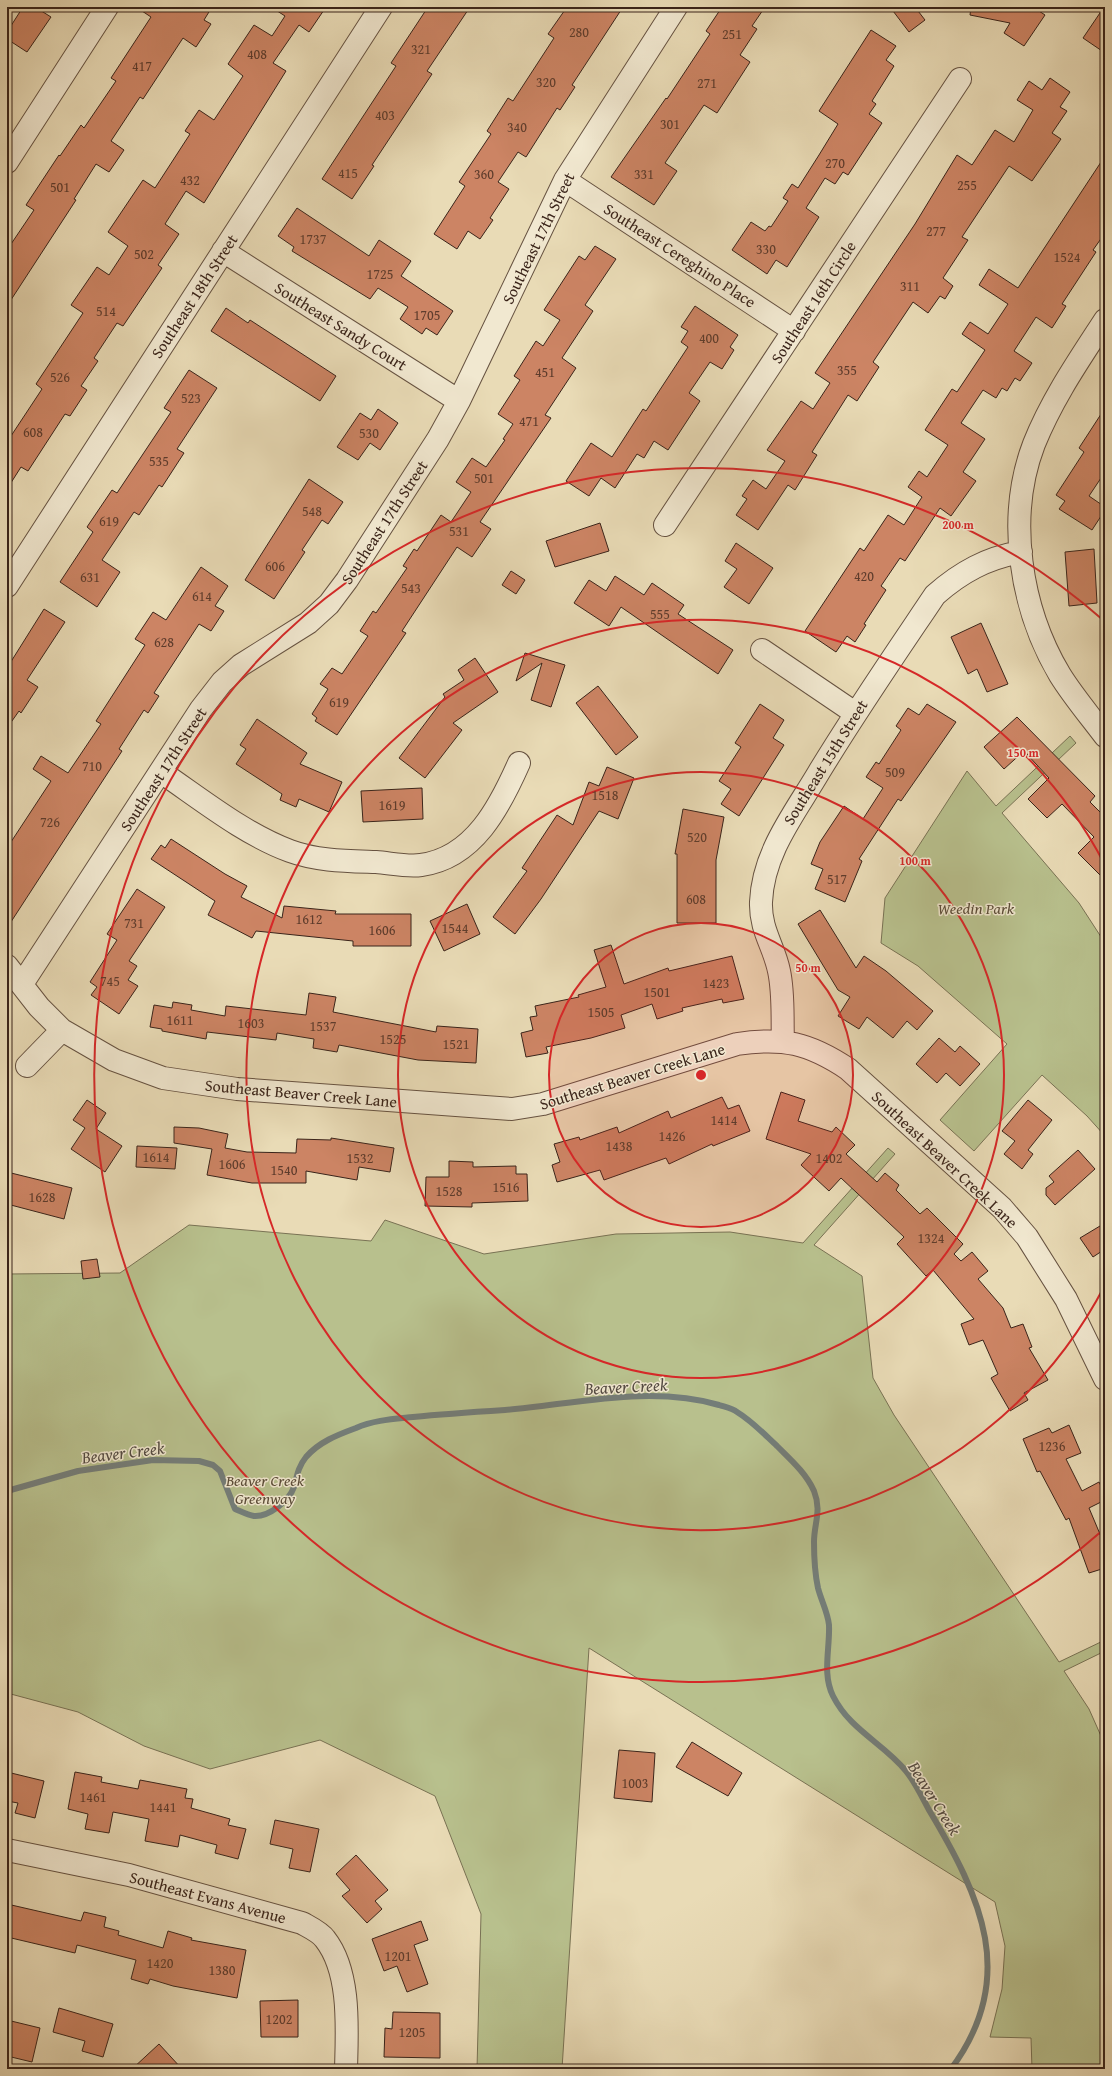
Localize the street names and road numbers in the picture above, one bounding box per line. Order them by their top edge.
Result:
street label: Southeast 17th Street [496,168,580,308]
street label: Southeast Cereghino Place [599,197,761,313]
street label: Southeast 18th Street [145,229,243,363]
street label: Southeast 16th Circle [764,236,862,368]
street label: Southeast Sandy Court [270,276,412,377]
street label: Southeast 17th Street [335,455,433,589]
street label: Southeast 15th Street [777,694,873,829]
street label: Southeast 17th Street [114,702,212,836]
street label: Southeast Beaver Creek Lane [536,1036,728,1116]
street label: Southeast Beaver Creek Lane [204,1073,398,1113]
street label: Southeast Beaver Creek Lane [866,1085,1024,1233]
street label: Southeast Evans Avenue [127,1865,289,1929]

